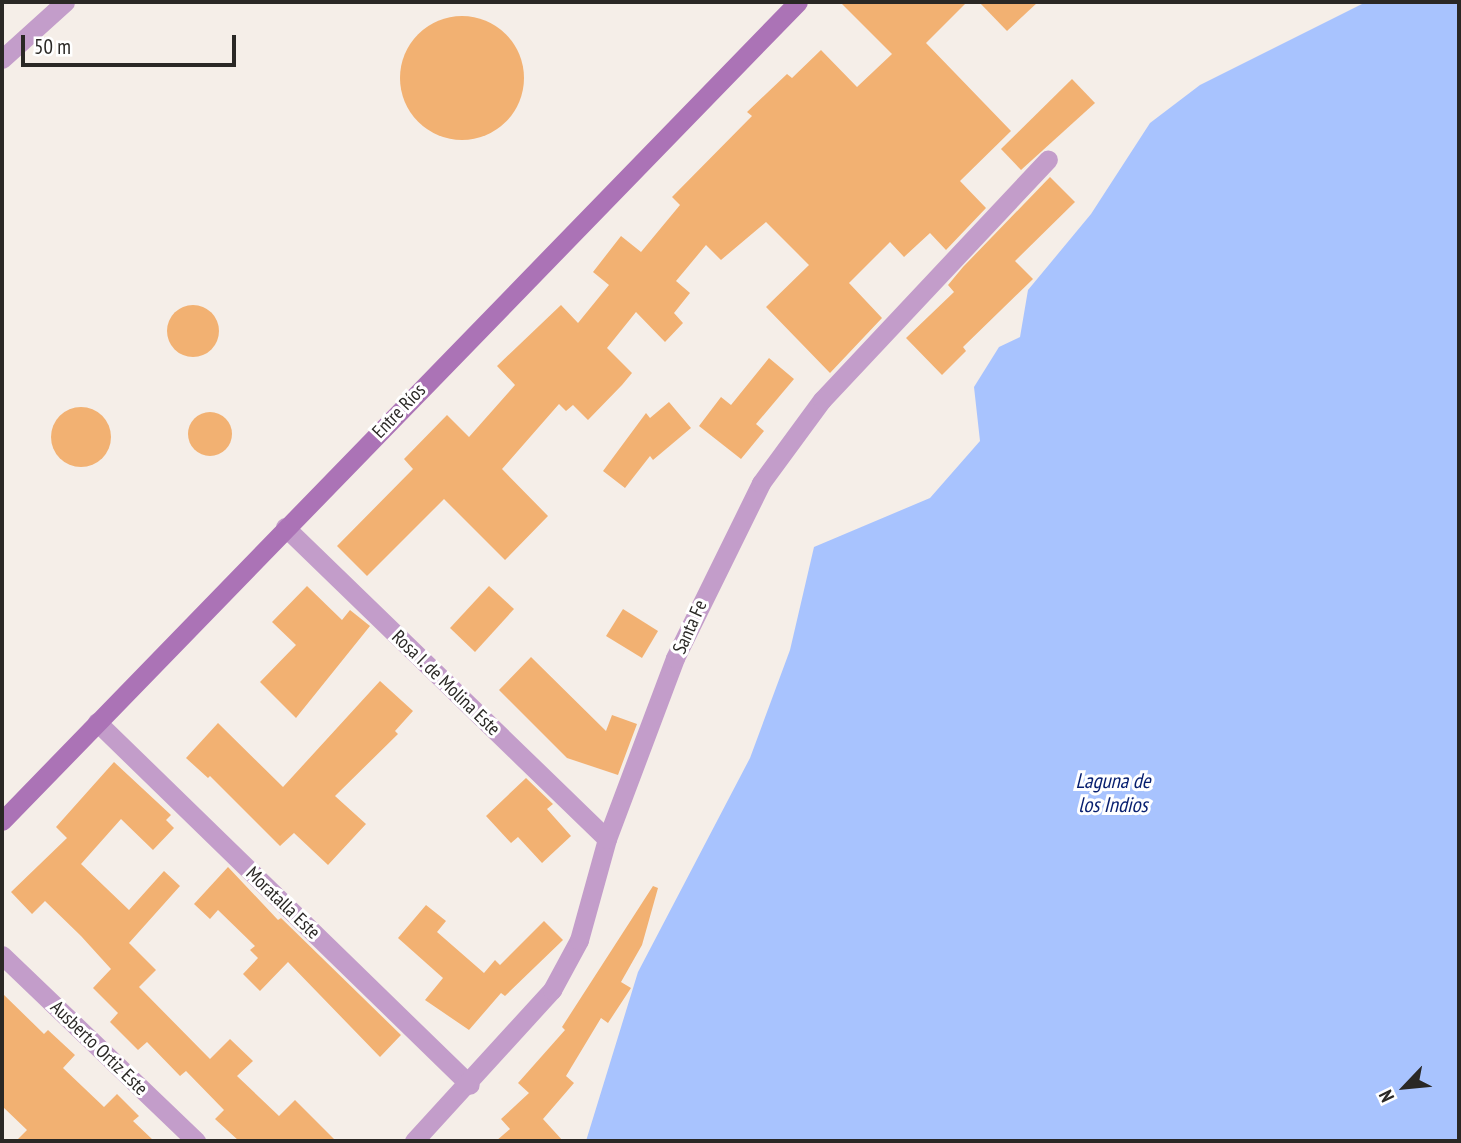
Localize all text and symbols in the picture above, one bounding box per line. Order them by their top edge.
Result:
scale bar [24,21,240,65]
text: 50 m [34,33,71,60]
street label: Entre Ríos [368,379,430,443]
street label: Santa Fe [668,597,712,657]
street label: Rosa I. de Molina Este [387,625,505,741]
water label: Laguna de los Indios [1076,768,1150,818]
street label: Moratalla Este [241,862,325,944]
street label: Ausberto Ortiz Este [46,996,152,1100]
north arrow [1370,1052,1440,1122]
text: N [1373,1086,1399,1106]

